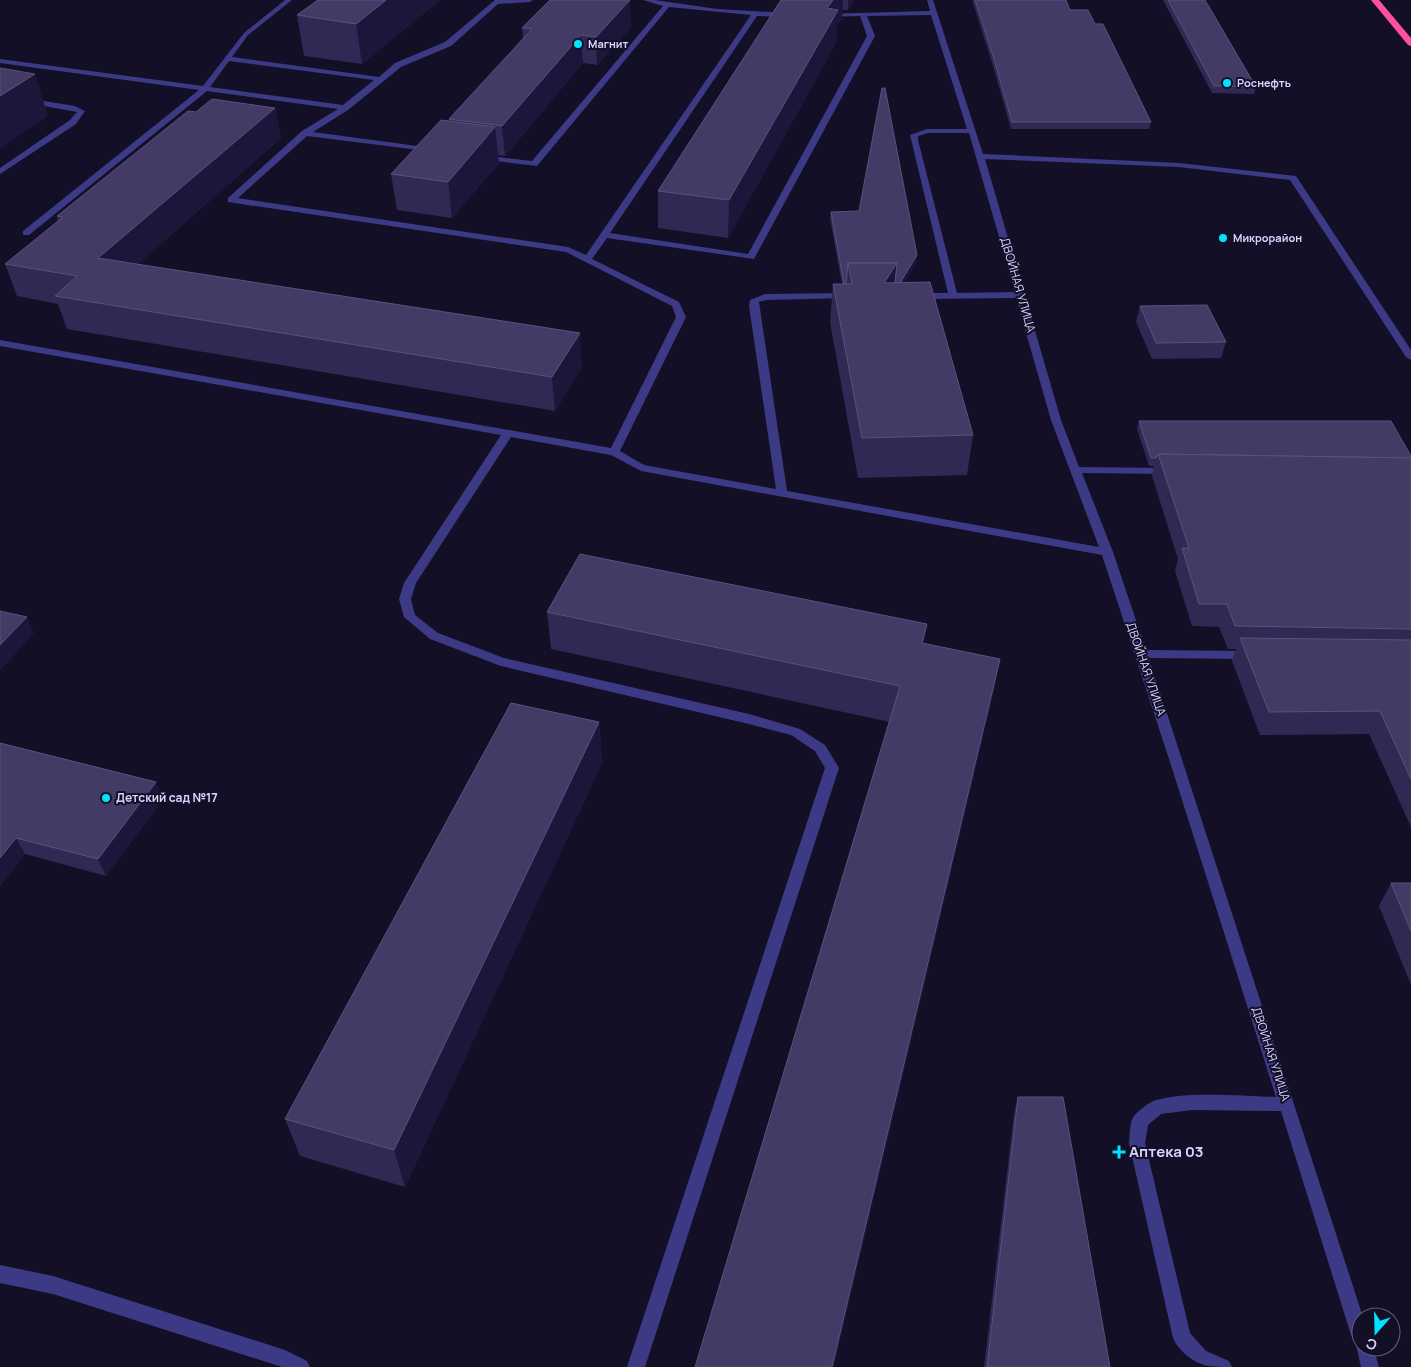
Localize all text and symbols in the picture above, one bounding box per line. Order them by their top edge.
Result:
place label: Магнит [588,36,629,51]
marker: Магнит [572,38,584,50]
place label: Роснефть [1237,75,1291,90]
marker: Роснефть [1221,77,1233,89]
place label: Микрорайон [1233,230,1302,245]
marker: Микрорайон [1217,232,1229,244]
street label: ДВОЙНАЯ УЛИЦА [997,235,1040,335]
street label: ДВОЙНАЯ УЛИЦА [1122,620,1171,718]
place label: Детский сад №17 [116,789,218,806]
marker: Детский сад №17 [100,792,112,804]
street label: ДВОЙНАЯ УЛИЦА [1248,1004,1295,1104]
place label: Аптека 03 [1129,1141,1203,1162]
marker: Аптека 03 [1113,1146,1125,1158]
north arrow [1351,1307,1401,1357]
text: С [1363,1334,1379,1355]

